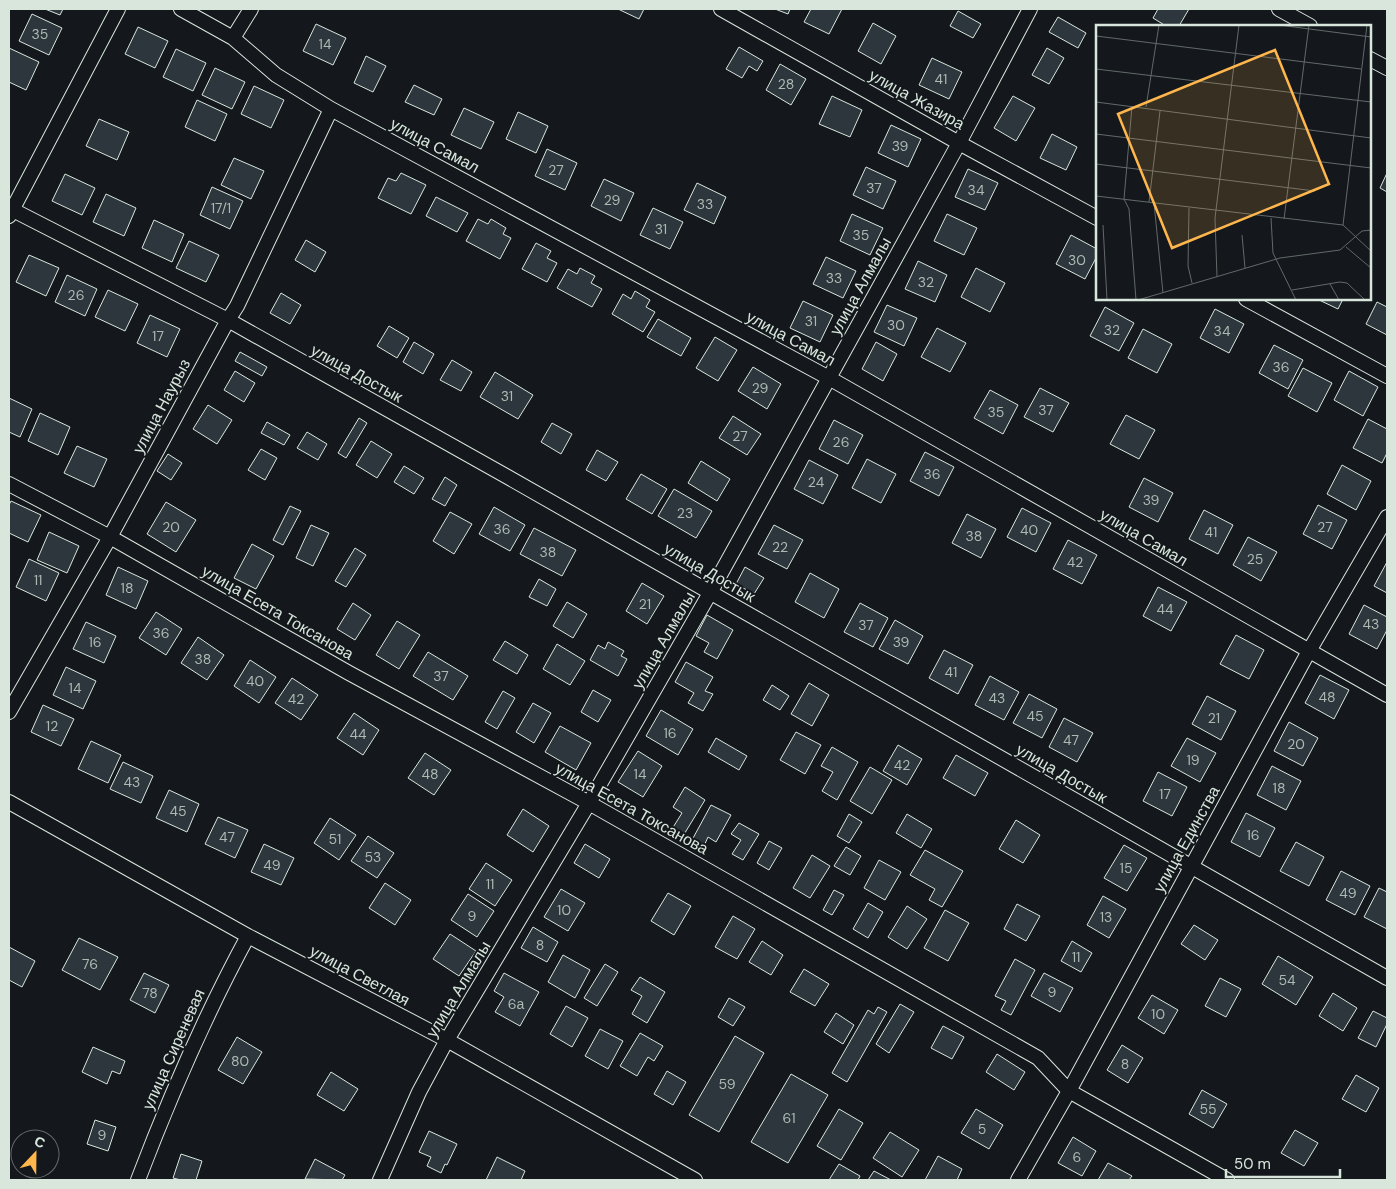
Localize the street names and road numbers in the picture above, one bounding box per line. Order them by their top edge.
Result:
street label: улица Жазира [865,65,968,134]
street label: улица Самал [387,113,483,178]
street label: улица Алмалы [825,233,896,339]
street label: улица Самал [743,306,839,371]
street label: улица Достык [307,340,407,408]
street label: улица Наурыз [128,355,195,457]
street label: улица Самал [1096,504,1191,571]
street label: улица Достык [660,538,760,608]
street label: улица Есета Токсанова [198,560,358,665]
street label: улица Алмалы [627,588,700,693]
street label: улица Достык [1012,739,1112,809]
street label: улица Есета Токсанова [552,758,712,859]
street label: улица Единства [1149,782,1224,896]
street label: улица Алмалы [421,937,495,1041]
street label: улица Светлая [306,940,413,1011]
street label: улица Сиреневая [137,985,210,1113]

